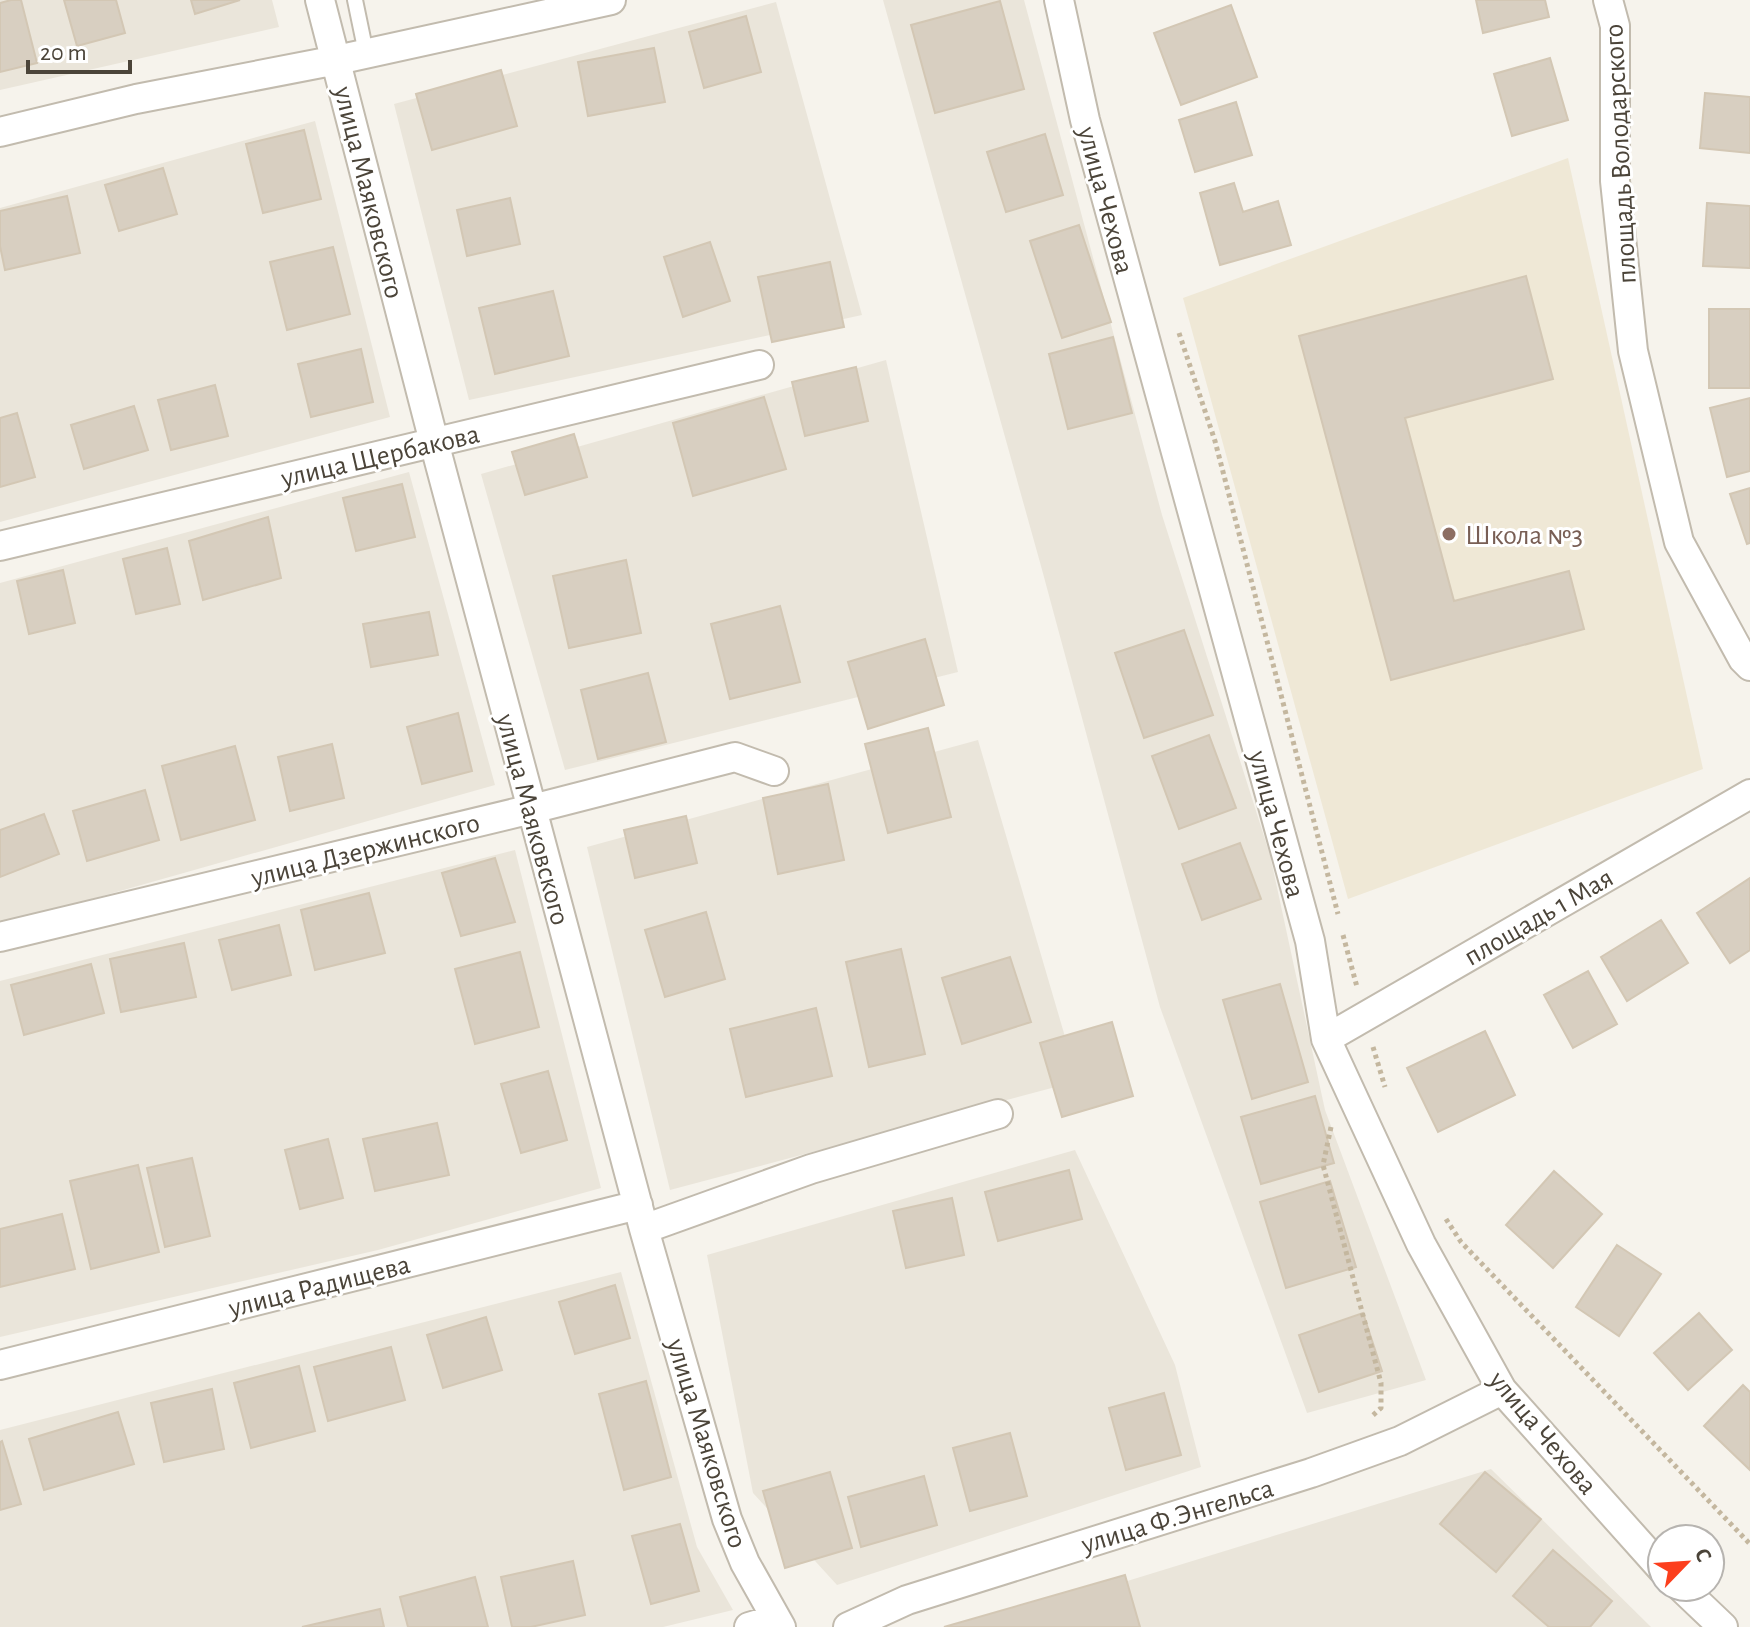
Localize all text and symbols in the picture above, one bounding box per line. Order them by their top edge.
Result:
street label: площадь Володарского [1600,23,1642,285]
scale bar [28,24,130,74]
text: 20 m [40,41,87,65]
street label: улица Маяковского [328,83,408,301]
street label: улица Чехова [1072,123,1138,277]
street label: улица Щербакова [278,420,483,494]
place label: Школа №3 [1465,522,1583,550]
marker: Школа №3 [1440,525,1458,543]
street label: улица Маяковского [490,710,574,928]
street label: улица Чехова [1243,747,1309,901]
street label: улица Дзержинского [247,809,483,893]
street label: площадь 1 Мая [1460,864,1618,972]
street label: улица Радищева [225,1251,413,1323]
street label: улица Маяковского [661,1335,751,1552]
street label: улица Чехова [1483,1366,1602,1500]
street label: улица Ф.Энгельса [1077,1474,1277,1560]
north arrow [1646,1523,1726,1603]
text: С [1691,1545,1716,1565]

